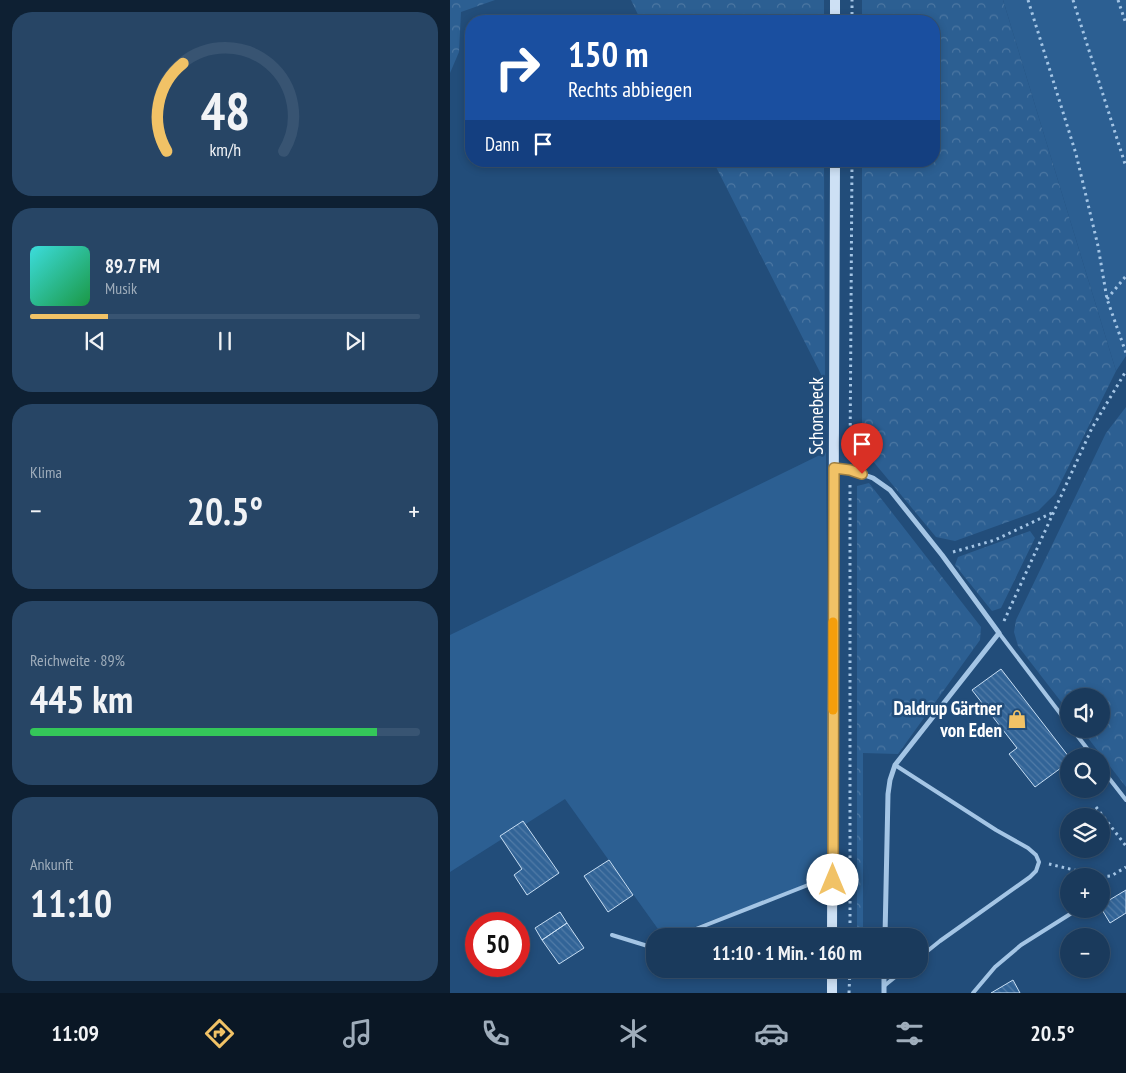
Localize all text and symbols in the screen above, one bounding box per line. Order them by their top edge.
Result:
text: 150 m [568,31,649,77]
icon: right [485,35,550,100]
text: Rechts abbiegen [568,75,692,103]
text: 48 [200,77,250,144]
icon: arrive [529,130,557,158]
text: Dann [485,132,519,156]
text: km/h [209,138,241,161]
text: 89.7 FM [105,254,160,278]
text: Musik [105,278,137,298]
icon: previous [81,327,109,355]
icon: pause [211,327,239,355]
icon: next [341,327,369,355]
street label: Schonebeck [804,377,828,455]
pin [841,423,883,474]
icon: arrive [848,430,876,458]
text: Klima [30,462,62,482]
text: 20.5° [187,486,263,535]
text: − [30,492,42,529]
text: + [408,492,420,529]
text: Reichweite · 89% [30,650,125,670]
text: 445 km [30,674,133,723]
map controls [1060,688,1110,978]
button: sound [1060,688,1110,738]
place label: Daldrup Gärtner von Eden [894,696,1002,742]
shop icon: Daldrup Gärtner von Eden [1006,708,1028,730]
button: search [1060,748,1110,798]
button: layers [1060,808,1110,858]
position arrow [806,853,858,905]
text: Ankunft [30,854,73,874]
button: + [1060,868,1110,918]
text: 11:10 [30,878,112,927]
speed limit sign: 50 [465,912,530,977]
button: − [1060,928,1110,978]
text: 11:10 · 1 Min. · 160 m [712,941,862,965]
icon: directions [202,1016,237,1051]
icon: music [340,1016,375,1051]
icon: phone [478,1016,513,1051]
icon: climate [616,1016,651,1051]
icon: car [754,1016,789,1051]
icon: filters [892,1016,927,1051]
text: 11:09 [52,1019,99,1047]
text: 20.5° [1030,1019,1074,1047]

